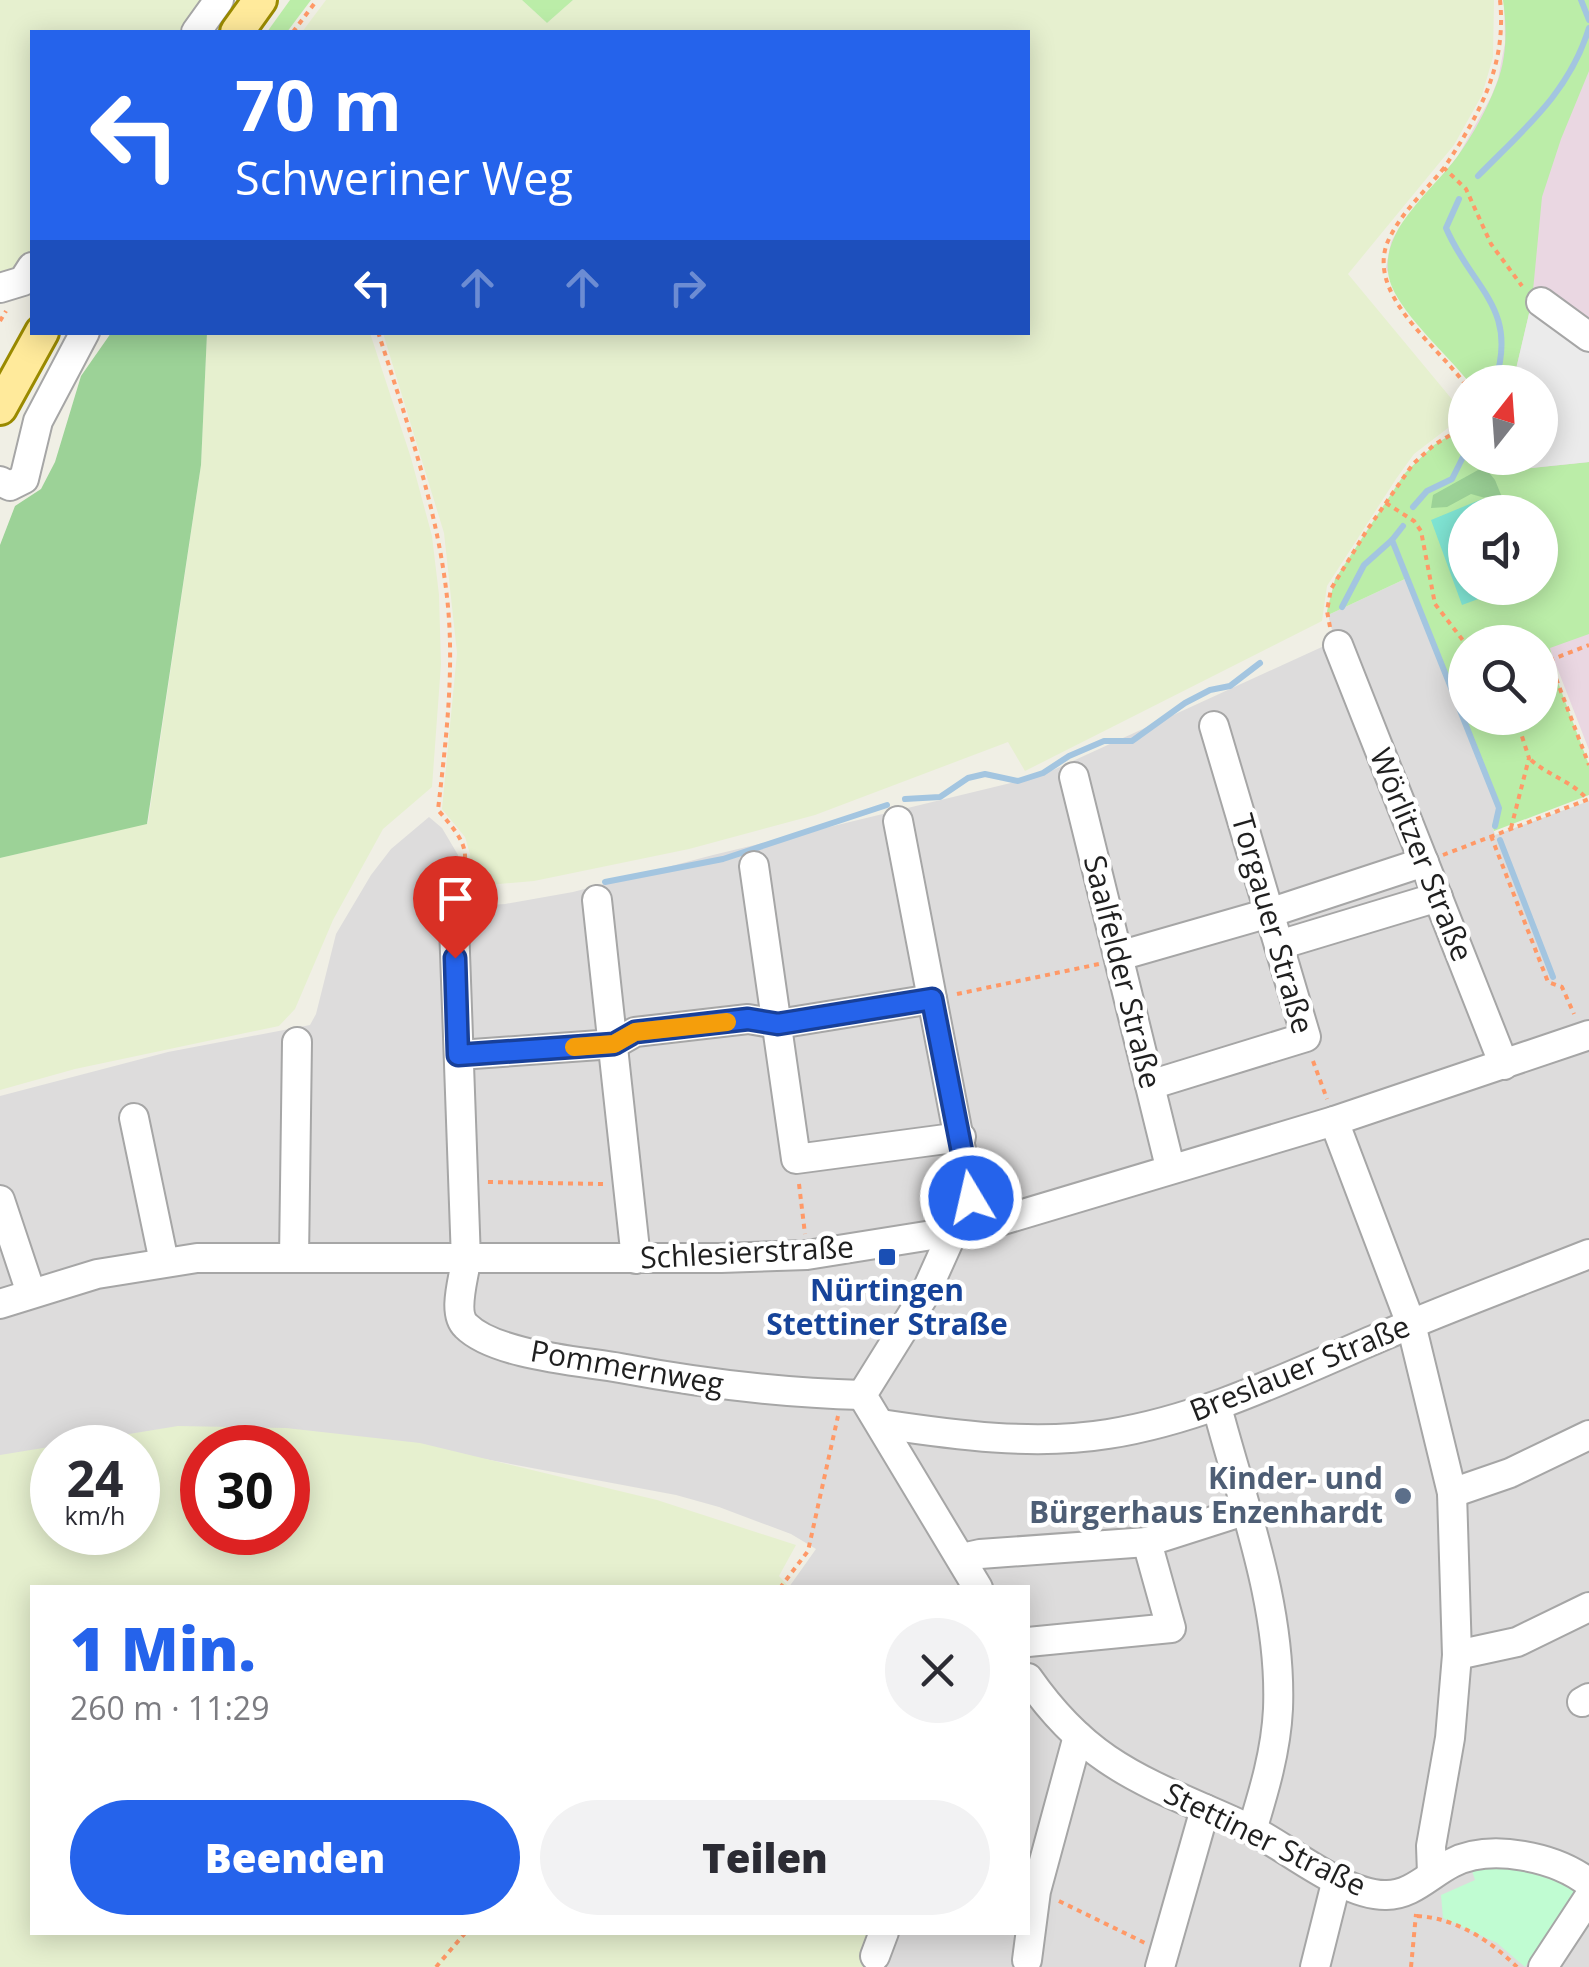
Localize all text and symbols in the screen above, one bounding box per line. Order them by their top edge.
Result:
text: 70 m [235,56,402,152]
icon: left [70,70,200,200]
text: Schweriner Weg [235,147,573,208]
icon: left [345,260,400,315]
icon: ahead [450,260,505,315]
icon: ahead [555,260,610,315]
icon: right [660,260,715,315]
north arrow [1448,365,1558,475]
map controls [1448,365,1558,735]
button: sound [1448,495,1558,605]
button: search [1448,625,1558,735]
street label: Wörlitzer Straße [1361,742,1484,967]
street label: Torgauer Straße [1222,809,1324,1038]
street label: Saalfelder Straße [1075,851,1172,1092]
pin [413,856,498,959]
icon: arrive [428,871,483,926]
position arrow [919,1146,1023,1250]
street label: Schlesierstraße [639,1225,855,1278]
marker: Nürtingen Stettiner Straße [876,1246,898,1268]
place label: Nürtingen Stettiner Straße [766,1269,1008,1344]
street label: Breslauer Straße [1183,1305,1416,1430]
street label: Pommernweg [527,1329,727,1404]
speed limit sign: 30 [180,1425,310,1555]
text: 24 [66,1444,124,1512]
place label: Kinder- und Bürgerhaus Enzenhardt [1029,1457,1383,1532]
marker: Kinder- und Bürgerhaus Enzenhardt [1392,1485,1414,1507]
text: km/h [65,1498,125,1532]
text: 1 Min. [70,1607,256,1689]
button: close [885,1618,990,1723]
text: 260 m · 11:29 [70,1686,269,1729]
street label: Stettiner Straße [1158,1772,1373,1905]
button: Beenden [70,1800,520,1915]
button: Teilen [540,1800,990,1915]

